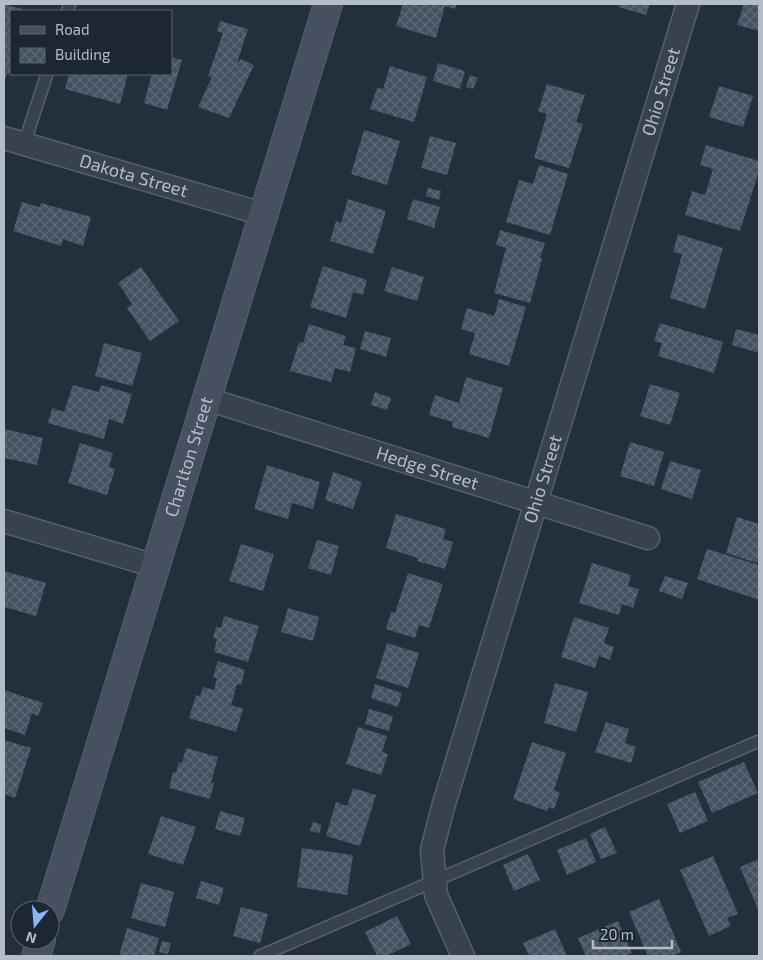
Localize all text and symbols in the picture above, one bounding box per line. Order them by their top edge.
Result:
legend [10,10,172,75]
text: Road [55,20,90,38]
text: Building [55,45,111,63]
street label: Ohio Street [636,45,684,138]
street label: Dakota Street [77,149,191,201]
street label: Charlton Street [159,394,217,519]
street label: Ohio Street [518,432,566,526]
street label: Hedge Street [374,441,481,494]
north arrow [10,900,60,950]
scale bar [593,918,672,950]
text: 20 m [600,925,634,943]
text: N [24,928,38,948]

